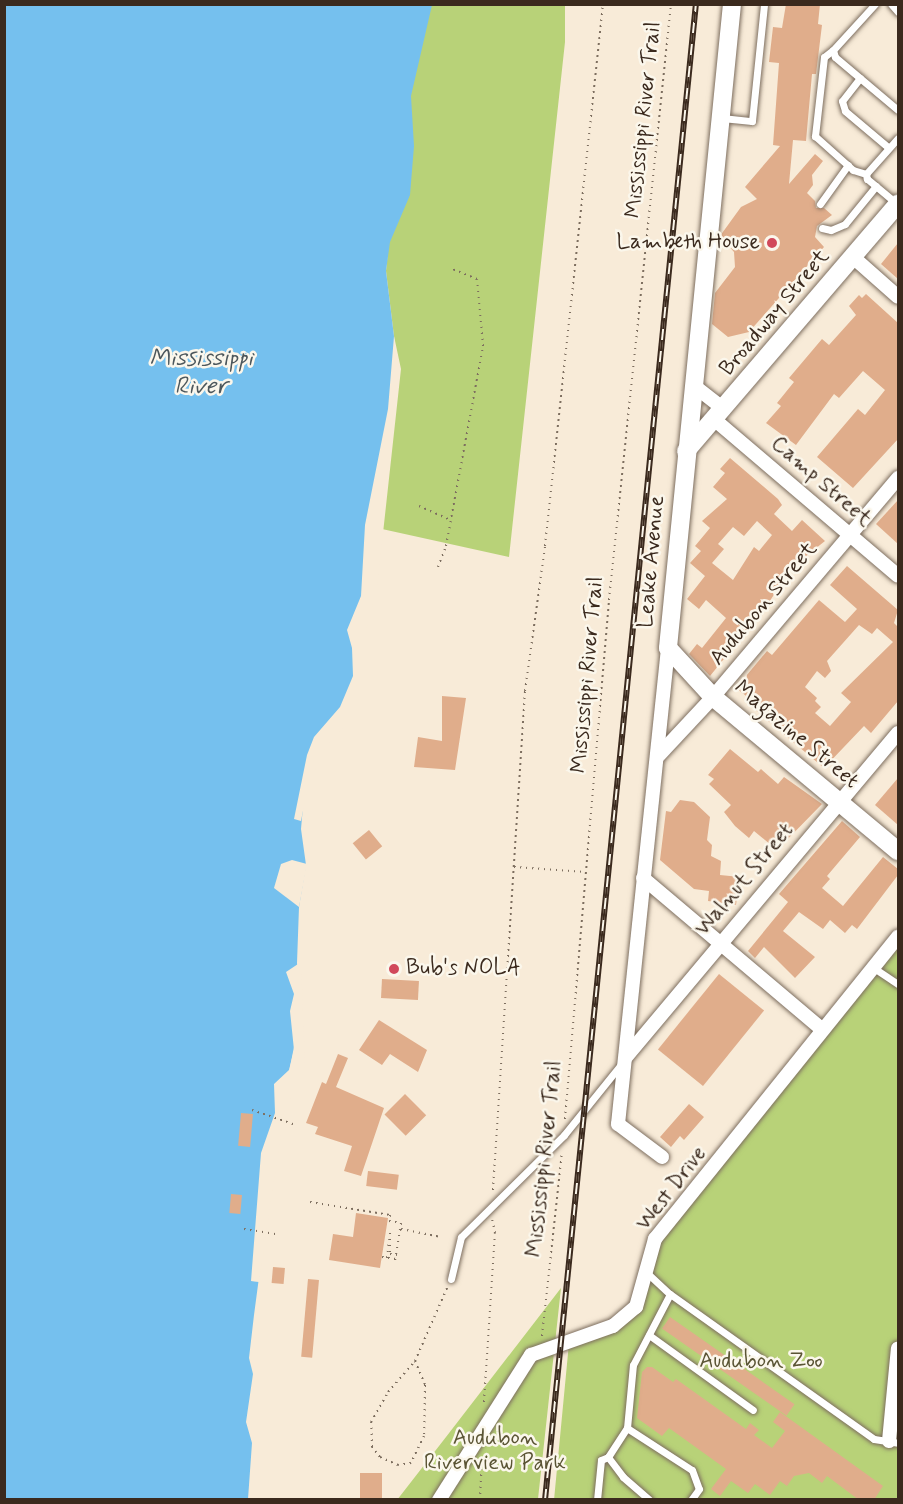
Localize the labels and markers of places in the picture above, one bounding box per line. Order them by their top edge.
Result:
place label: Lambeth House [616,230,760,256]
marker: Lambeth House [765,236,779,250]
place label: Bub's NOLA [406,956,519,982]
marker: Bub's NOLA [387,962,401,976]

